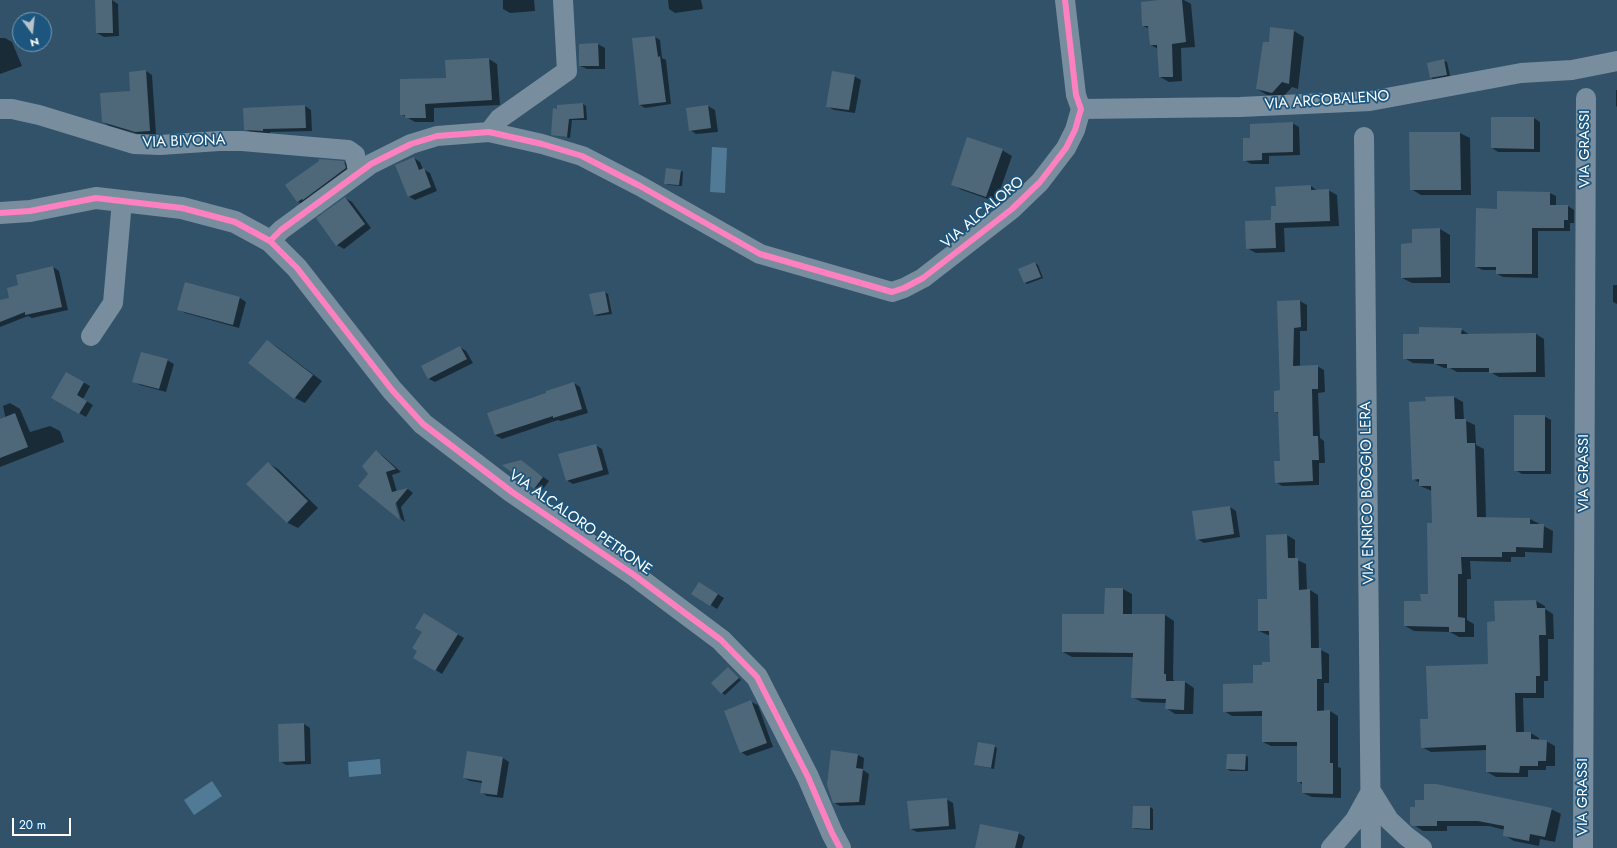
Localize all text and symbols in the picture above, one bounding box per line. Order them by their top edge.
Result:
north arrow [12,12,52,52]
text: N [29,34,41,51]
street label: VIA ARCOBALENO [1264,88,1390,114]
street label: VIA GRASSI [1576,110,1594,188]
street label: VIA BIVONA [142,132,226,152]
street label: VIA ALCALORO [938,173,1028,253]
street label: VIA ENRICO BOGGIO LERA [1357,401,1379,585]
street label: VIA GRASSI [1575,434,1593,512]
street label: VIA ALCALORO PETRONE [505,467,655,579]
street label: VIA GRASSI [1574,758,1592,836]
scale bar [14,810,73,836]
text: 20 m [19,816,46,834]

